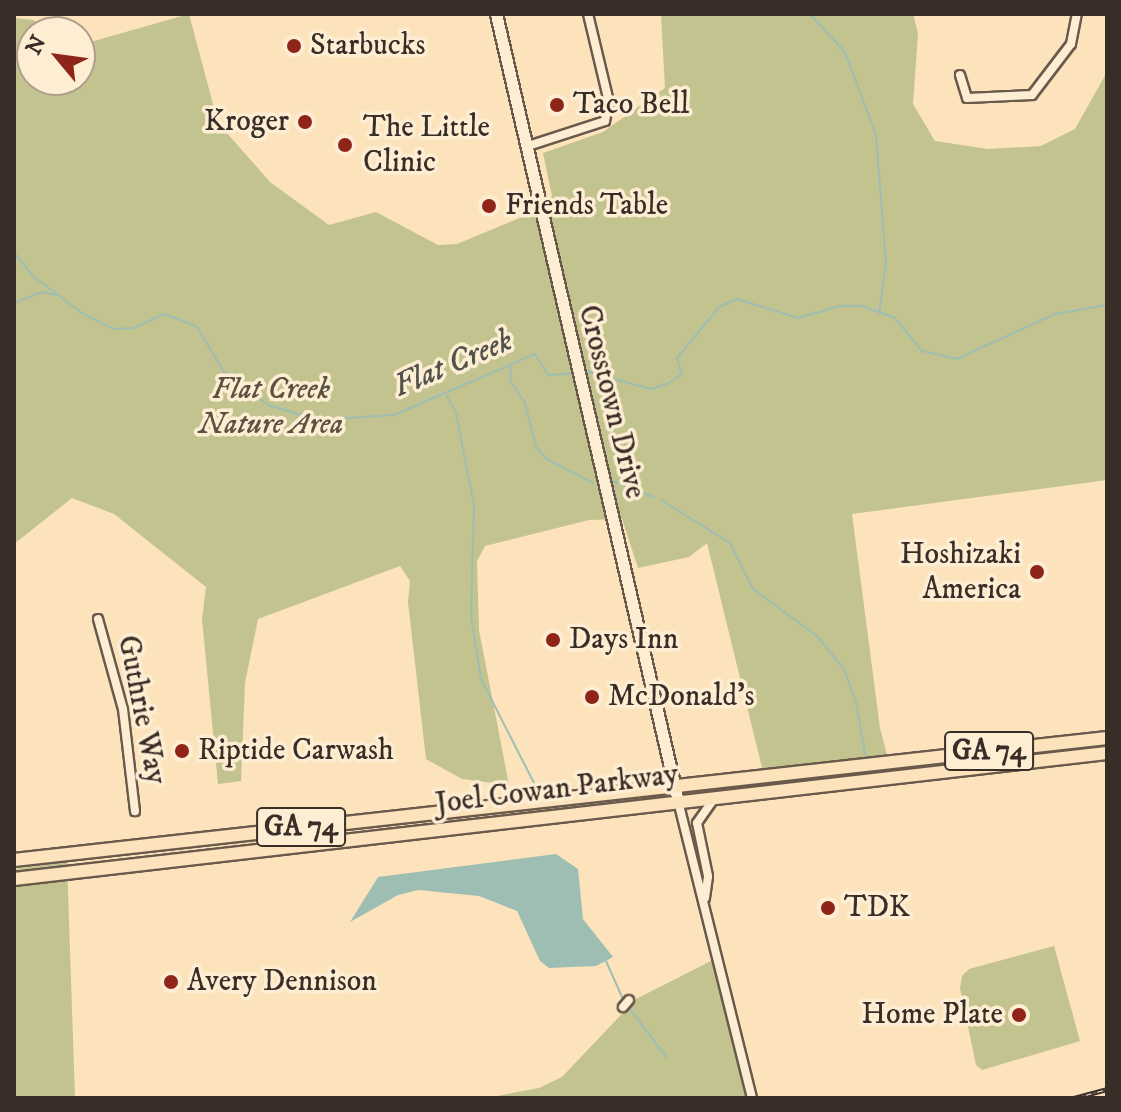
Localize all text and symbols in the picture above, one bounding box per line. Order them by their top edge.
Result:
north arrow [16,16,96,96]
place label: Starbucks [310,28,426,64]
text: N [20,31,53,60]
marker: Starbucks [285,37,303,55]
place label: Taco Bell [573,87,689,123]
marker: Taco Bell [548,96,566,114]
place label: Kroger [204,104,289,140]
place label: The Little Clinic [363,110,490,180]
marker: Kroger [296,113,314,131]
marker: The Little Clinic [334,134,356,156]
place label: Friends Table [505,188,668,224]
marker: Friends Table [480,197,498,215]
street label: Crosstown Drive [570,302,652,502]
water label: Flat Creek [388,322,518,406]
park label: Flat Creek Nature Area [199,372,343,442]
place label: Hoshizaki America [900,537,1021,608]
marker: Hoshizaki America [1028,563,1046,581]
place label: Days Inn [569,622,678,658]
marker: Days Inn [544,631,562,649]
street label: Guthrie Way [109,632,173,788]
place label: McDonald's [608,679,755,715]
marker: McDonald's [583,688,601,706]
road number: GA 74 [943,727,1035,775]
place label: Riptide Carwash [198,733,394,769]
marker: Riptide Carwash [173,742,191,760]
street label: Joel Cowan Parkway [434,757,680,823]
road number: GA 74 [255,803,347,851]
place label: TDK [844,890,910,926]
marker: TDK [819,899,837,917]
place label: Avery Dennison [187,964,377,1000]
marker: Avery Dennison [162,973,180,991]
place label: Home Plate [861,997,1003,1033]
marker: Home Plate [1010,1006,1028,1024]

